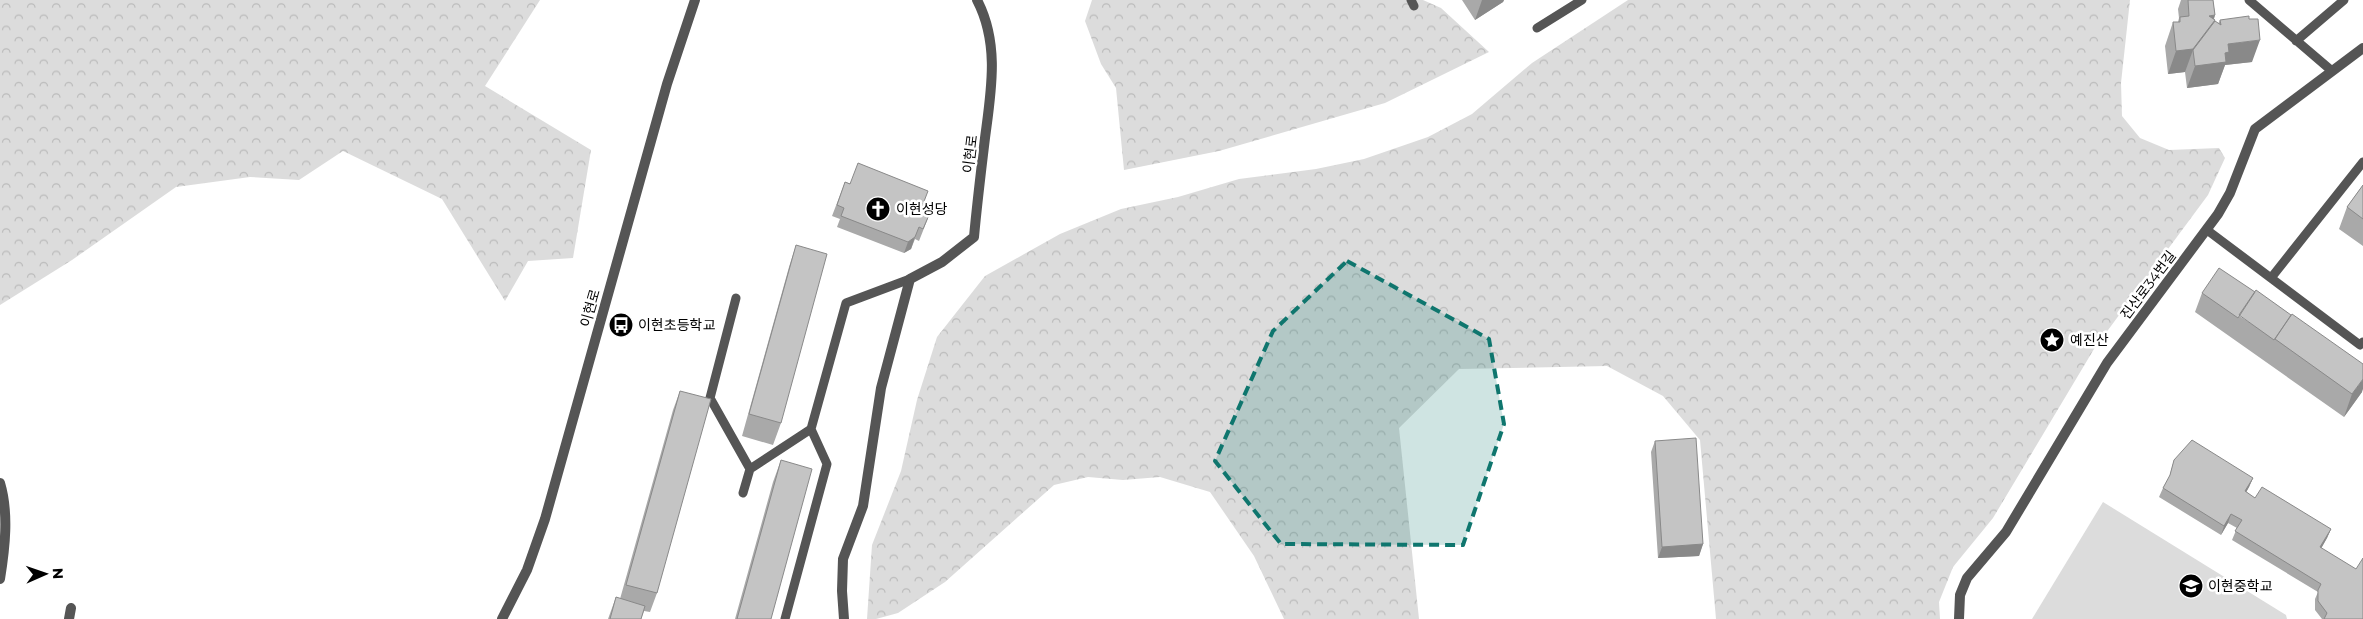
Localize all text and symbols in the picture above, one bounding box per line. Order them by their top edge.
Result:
street label: 이현로 [959,134,981,174]
church icon: 이현성당 [865,196,891,222]
place label: 이현성당 [896,200,948,218]
street label: 진산로34번길 [2116,247,2180,323]
street label: 이현로 [576,287,604,329]
bus stop icon: 이현초등학교 [608,312,634,338]
place label: 이현초등학교 [638,316,715,334]
place icon: 예진산 [2039,327,2065,353]
place label: 예진산 [2070,331,2109,349]
north arrow [20,549,70,599]
text: N [49,568,67,580]
school or university icon: 이현중학교 [2178,573,2204,599]
place label: 이현중학교 [2208,577,2273,595]

